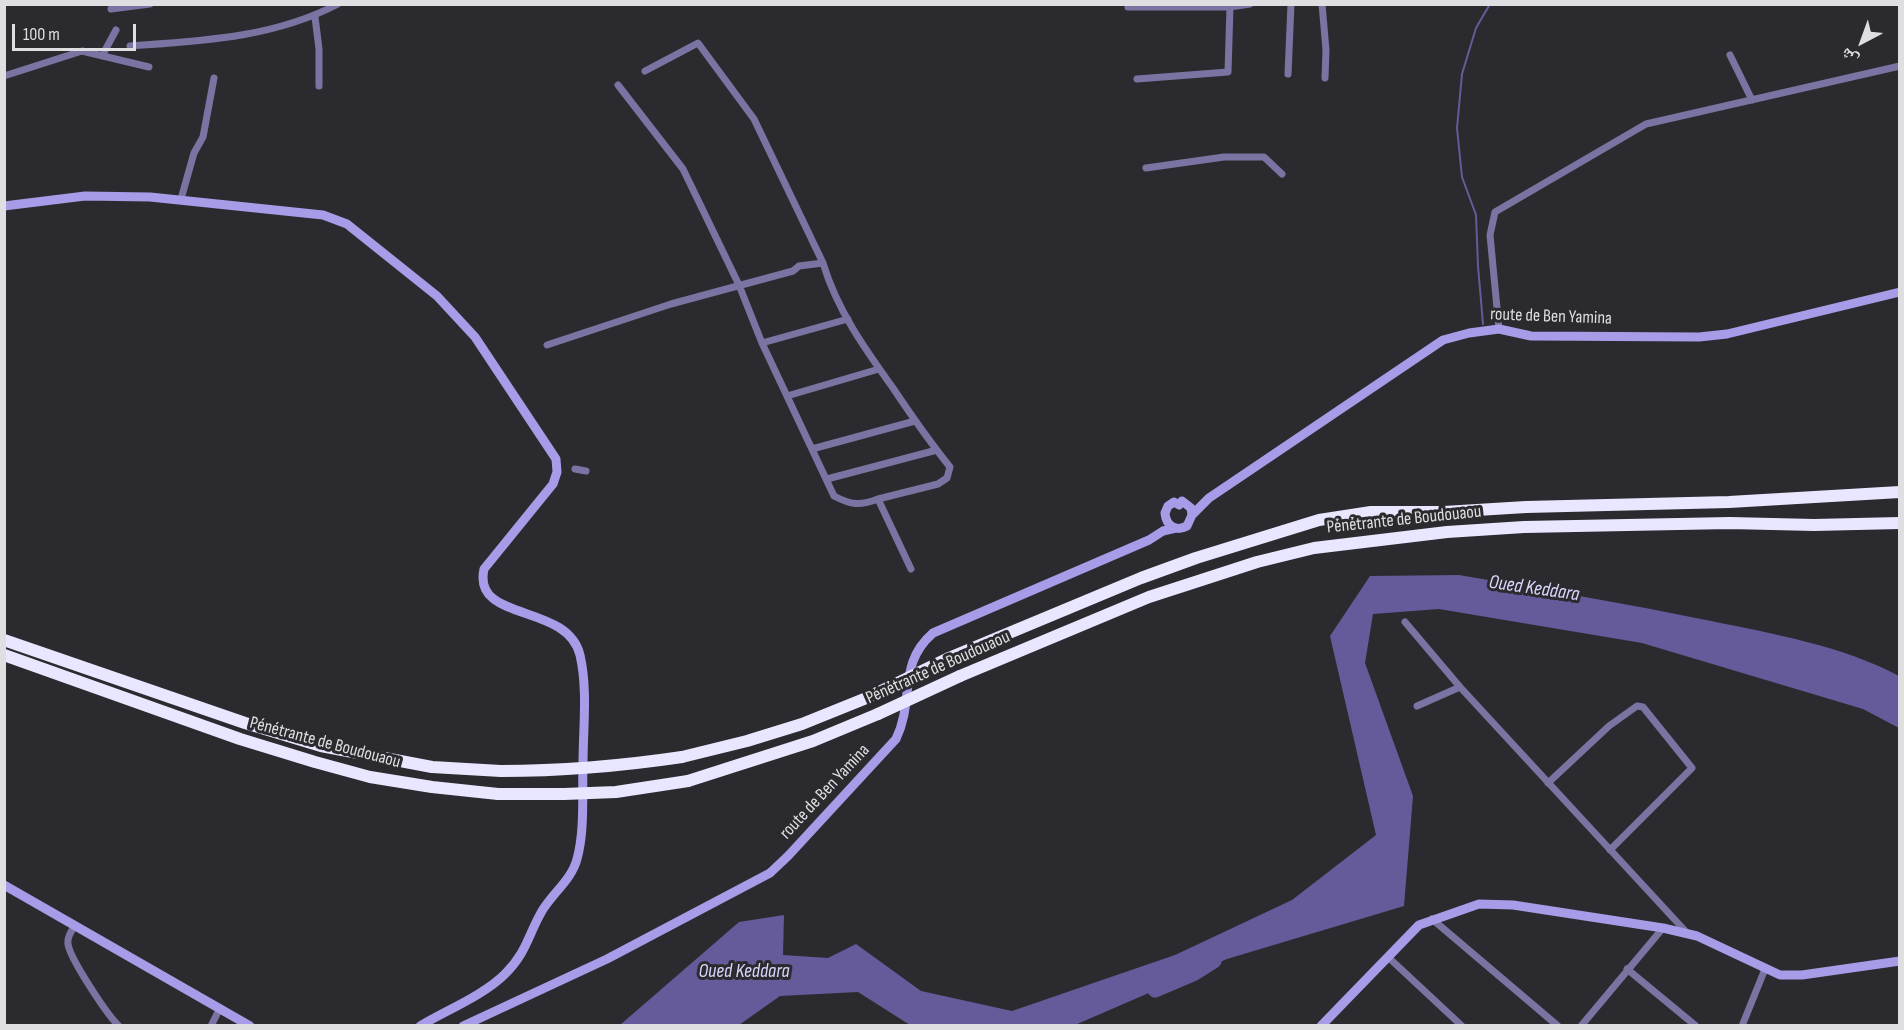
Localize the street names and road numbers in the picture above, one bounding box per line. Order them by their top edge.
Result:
street label: route de Ben Yamina [1490,304,1612,330]
street label: Pénétrante de Boudouaou [1326,501,1482,539]
street label: Pénétrante de Boudouaou [863,627,1013,709]
street label: Pénétrante de Boudouaou [247,712,403,774]
street label: route de Ben Yamina [776,740,874,844]

